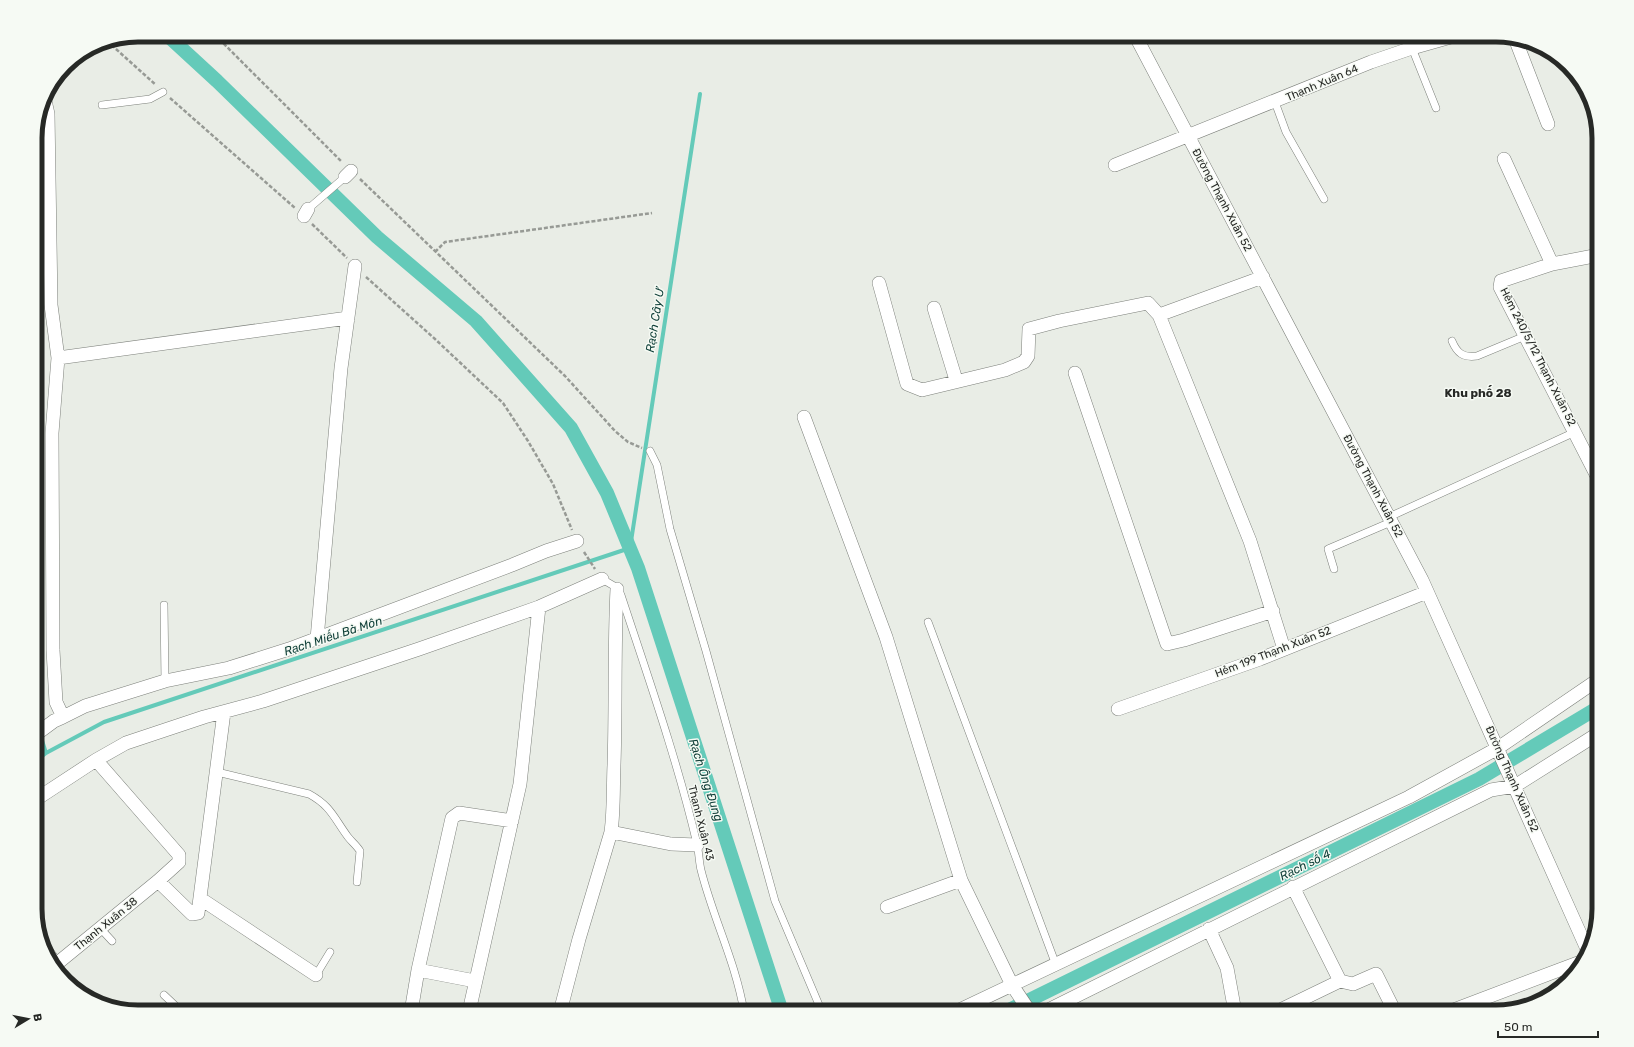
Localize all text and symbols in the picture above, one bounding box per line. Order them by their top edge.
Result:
street label: Thạnh Xuân 64 [1284,62,1360,104]
street label: Đường Thạnh Xuân 52 [1189,146,1255,254]
water label: Rạch Cây Ư [643,285,667,353]
street label: Hẻm 240/5/12 Thạnh Xuân 52 [1497,286,1579,428]
district label: Khu phố 28 [1444,385,1512,400]
street label: Đường Thạnh Xuân 52 [1340,432,1406,540]
water label: Rạch Miếu Bà Môn [282,613,384,659]
street label: Hẻm 199 Thạnh Xuân 52 [1213,624,1333,680]
street label: Đường Thạnh Xuân 52 [1483,724,1541,834]
water label: Rạch Ông Đụng [686,737,726,823]
street label: Thạnh Xuân 43 [685,784,717,862]
water label: Rạch số 4 [1277,846,1333,883]
street label: Thạnh Xuân 38 [72,895,140,953]
north arrow [8,999,48,1039]
text: B [30,1012,44,1023]
scale bar [1498,1013,1598,1039]
text: 50 m [1504,1020,1532,1034]

